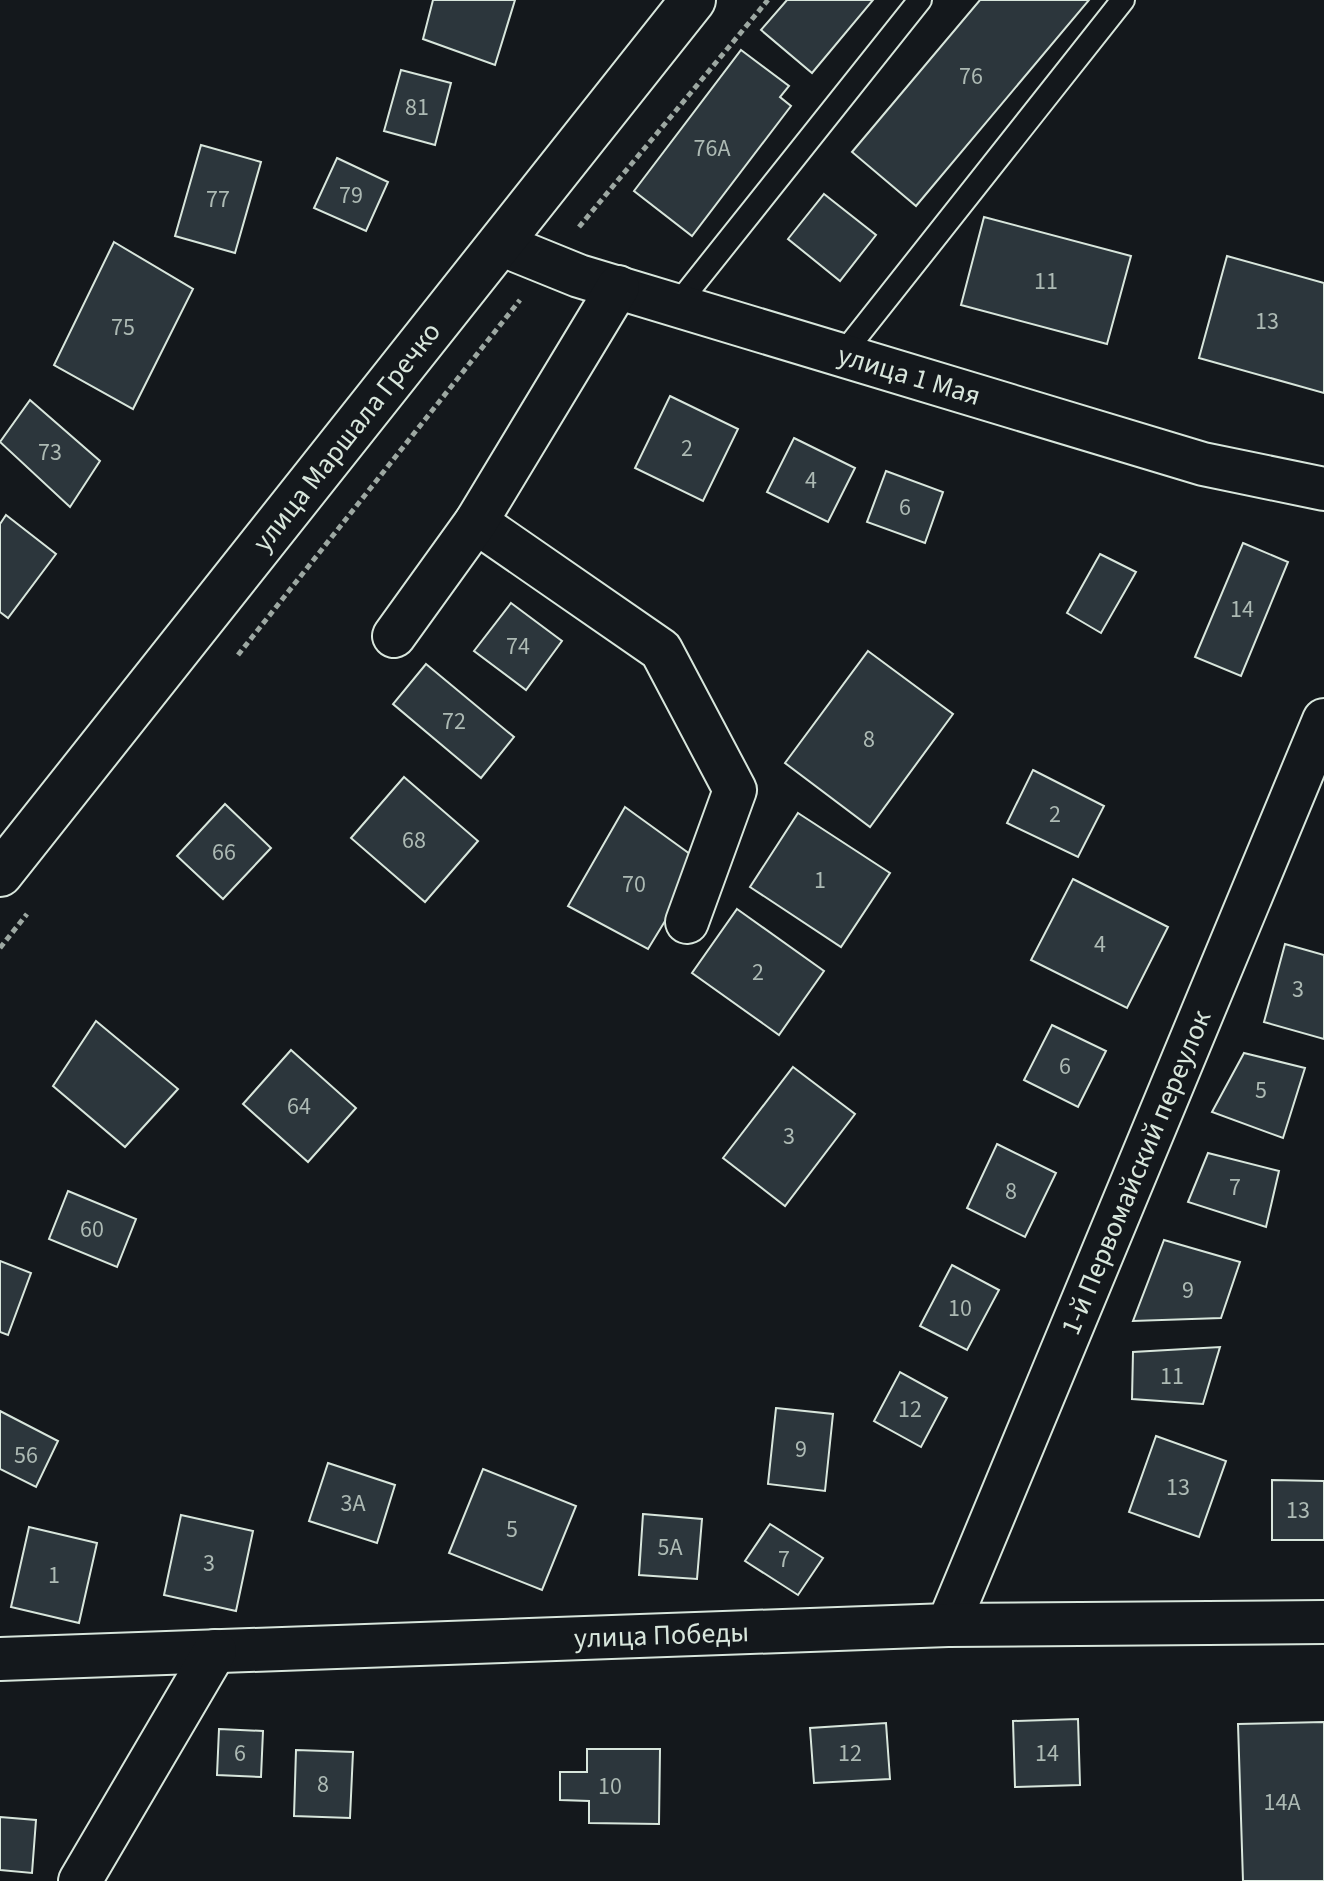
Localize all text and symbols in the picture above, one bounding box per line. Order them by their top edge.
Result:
house number: 76 [959,59,983,94]
house number: 81 [405,90,429,125]
house number: 76А [694,131,730,166]
house number: 79 [339,178,363,213]
house number: 77 [206,182,230,217]
house number: 11 [1034,264,1058,299]
house number: 13 [1255,304,1279,339]
house number: 75 [111,310,135,345]
street label: улица Маршала Гречко [243,313,450,560]
street label: улица 1 Мая [833,335,985,416]
house number: 2 [681,431,693,466]
house number: 73 [38,435,62,470]
house number: 4 [805,463,817,498]
house number: 6 [899,490,911,525]
house number: 14 [1230,592,1254,627]
house number: 74 [506,629,530,664]
house number: 72 [442,704,466,739]
house number: 8 [863,722,875,757]
house number: 2 [1049,797,1061,832]
house number: 68 [402,823,426,858]
house number: 66 [212,835,236,870]
house number: 1 [814,863,826,898]
house number: 70 [622,867,646,902]
house number: 4 [1094,927,1106,962]
house number: 2 [752,955,764,990]
house number: 3 [1292,972,1304,1007]
street label: 1-й Первомайский переулок [1051,1004,1221,1341]
house number: 6 [1059,1049,1071,1084]
house number: 5 [1255,1073,1267,1108]
house number: 64 [287,1089,311,1124]
house number: 3 [783,1119,795,1154]
house number: 7 [1229,1170,1241,1205]
house number: 8 [1005,1174,1017,1209]
house number: 60 [80,1212,104,1247]
house number: 9 [1182,1273,1194,1308]
house number: 10 [948,1291,972,1326]
house number: 11 [1160,1359,1184,1394]
house number: 12 [898,1392,922,1427]
house number: 9 [795,1432,807,1467]
house number: 56 [14,1438,38,1473]
house number: 13 [1166,1470,1190,1505]
house number: 3А [341,1486,365,1521]
house number: 13 [1286,1493,1310,1528]
house number: 5 [506,1512,518,1547]
house number: 5А [658,1530,682,1565]
house number: 7 [778,1542,790,1577]
house number: 3 [203,1546,215,1581]
house number: 1 [48,1558,60,1593]
street label: улица Победы [573,1612,750,1658]
house number: 6 [234,1736,246,1771]
house number: 12 [838,1736,862,1771]
house number: 14 [1035,1736,1059,1771]
house number: 8 [317,1767,329,1802]
house number: 10 [598,1769,622,1804]
house number: 14А [1264,1785,1300,1820]

